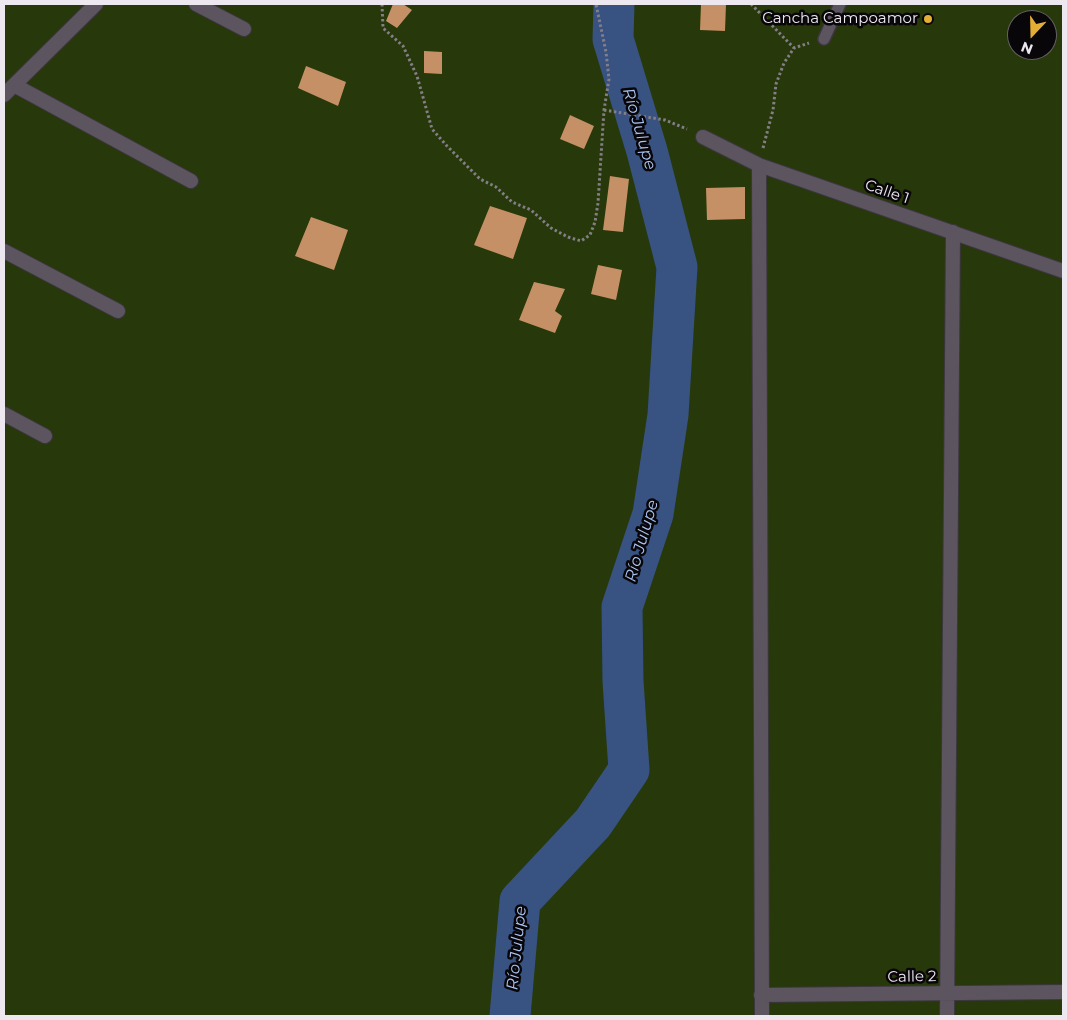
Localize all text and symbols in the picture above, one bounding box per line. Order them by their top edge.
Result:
place label: Cancha Campoamor [762,10,918,28]
north arrow [1007,10,1057,60]
marker: Cancha Campoamor [922,13,934,25]
text: N [1018,38,1035,58]
water label: Río Julupe [618,86,660,172]
street label: Calle 1 [862,176,912,208]
water label: Río Julupe [621,498,663,584]
water label: Río Julupe [503,905,531,991]
street label: Calle 2 [887,968,937,986]

